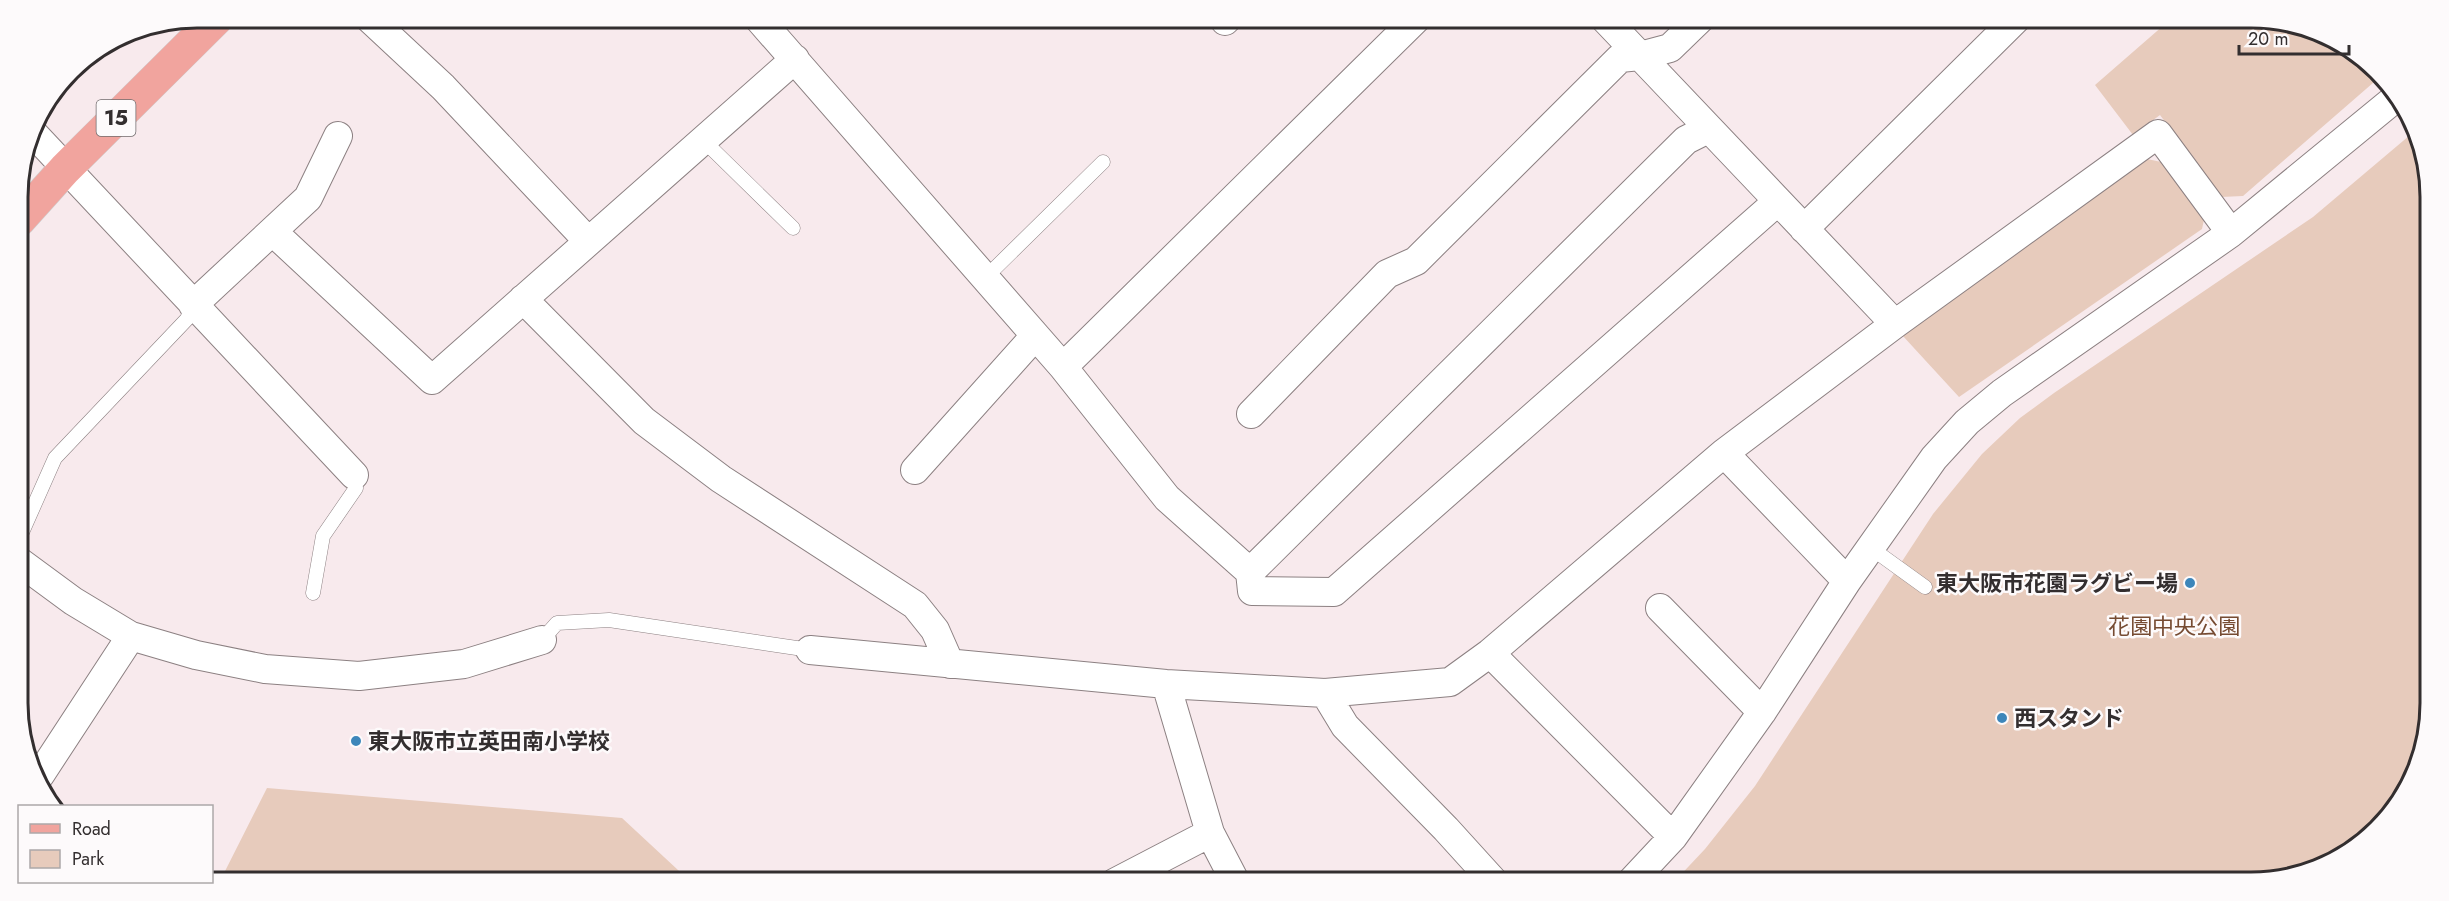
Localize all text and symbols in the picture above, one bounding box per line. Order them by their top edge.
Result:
scale bar [2239,18,2348,56]
text: 20 m [2248,26,2288,52]
road number: 15 [96,100,136,136]
place label: 東大阪市花園ラグビー場 [1936,567,2178,599]
marker: 東大阪市花園ラグビー場 [2183,576,2197,590]
park label: 花園中央公園 [2108,610,2240,642]
place label: 西スタンド [2014,702,2124,734]
marker: 西スタンド [1995,711,2009,725]
place label: 東大阪市立英田南小学校 [368,725,610,757]
marker: 東大阪市立英田南小学校 [349,734,363,748]
legend [18,805,213,883]
text: Road [72,816,111,842]
text: Park [72,846,104,872]

